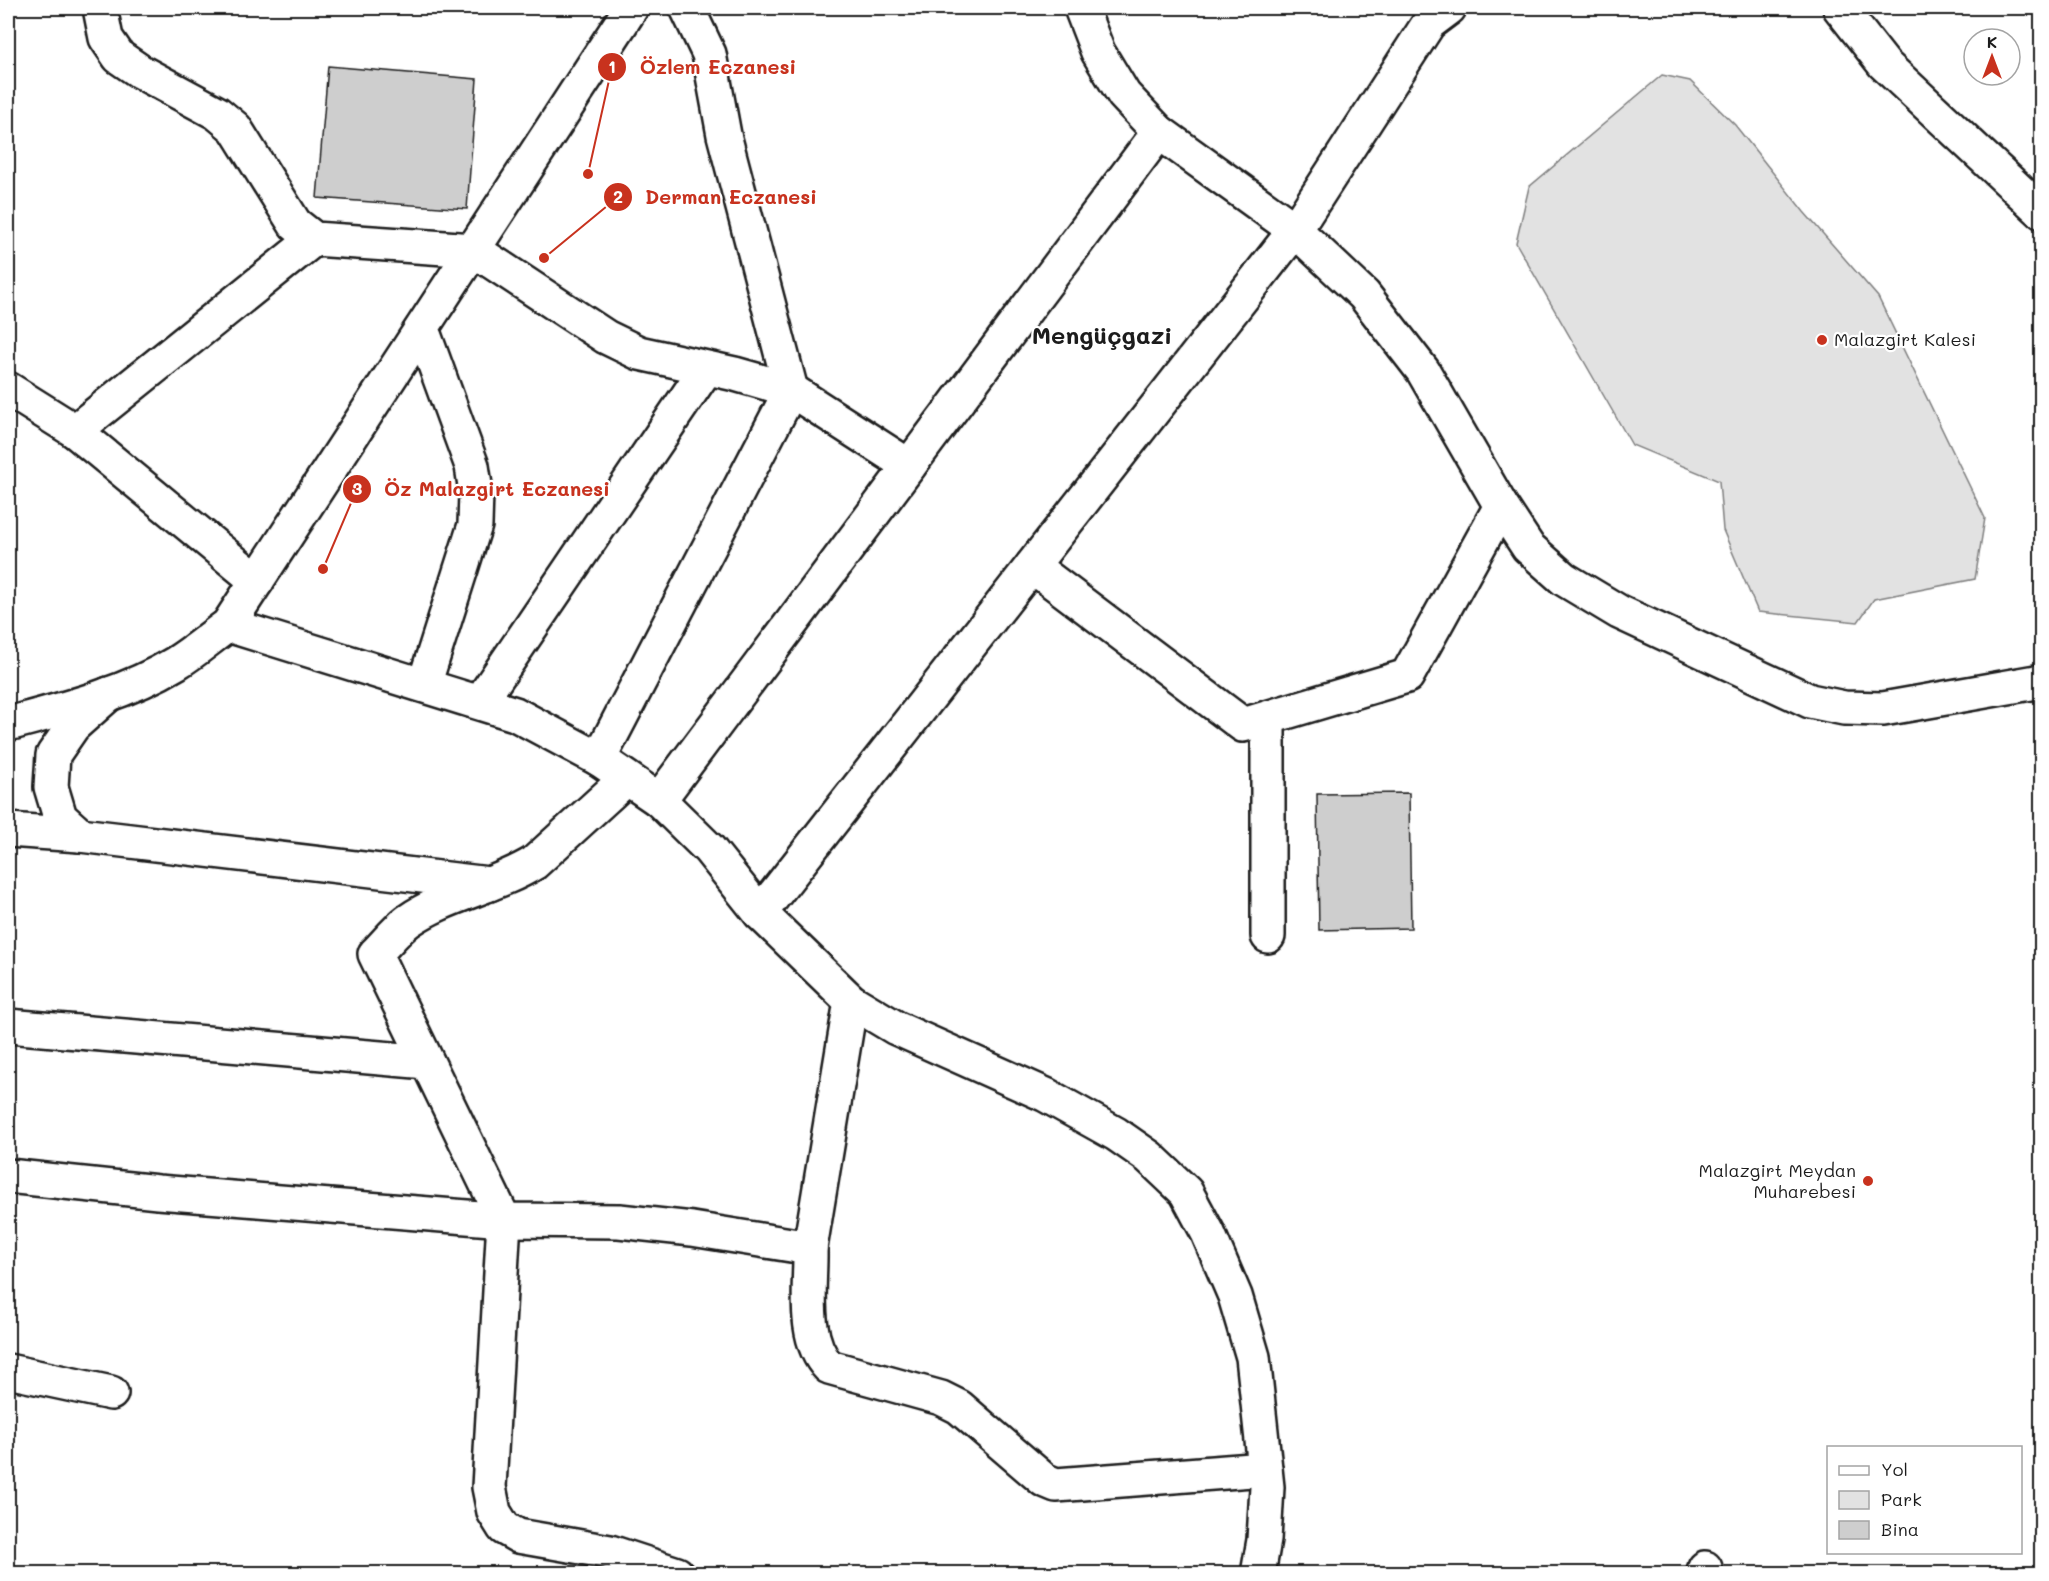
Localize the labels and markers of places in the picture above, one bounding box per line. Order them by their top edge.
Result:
callout: Özlem Eczanesi [597,48,808,86]
callout: Derman Eczanesi [603,178,829,216]
place label: Malazgirt Kalesi [1834,327,1976,351]
marker: Malazgirt Kalesi [1815,333,1829,347]
callout: Öz Malazgirt Eczanesi [342,470,622,508]
place label: Malazgirt Meydan Muharebesi [1699,1158,1856,1203]
marker: Malazgirt Meydan Muharebesi [1861,1174,1875,1188]

